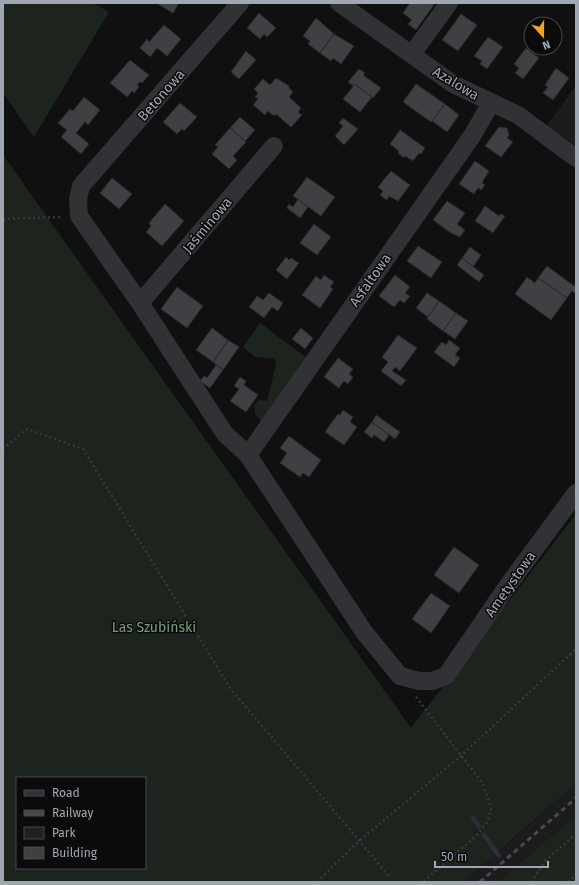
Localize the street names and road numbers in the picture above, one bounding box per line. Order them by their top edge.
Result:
street label: Azalowa [429,63,482,104]
street label: Betonowa [134,66,188,125]
street label: Jaśminowa [179,194,236,257]
street label: Asfaltowa [346,250,395,310]
street label: Ametystowa [482,548,539,620]

